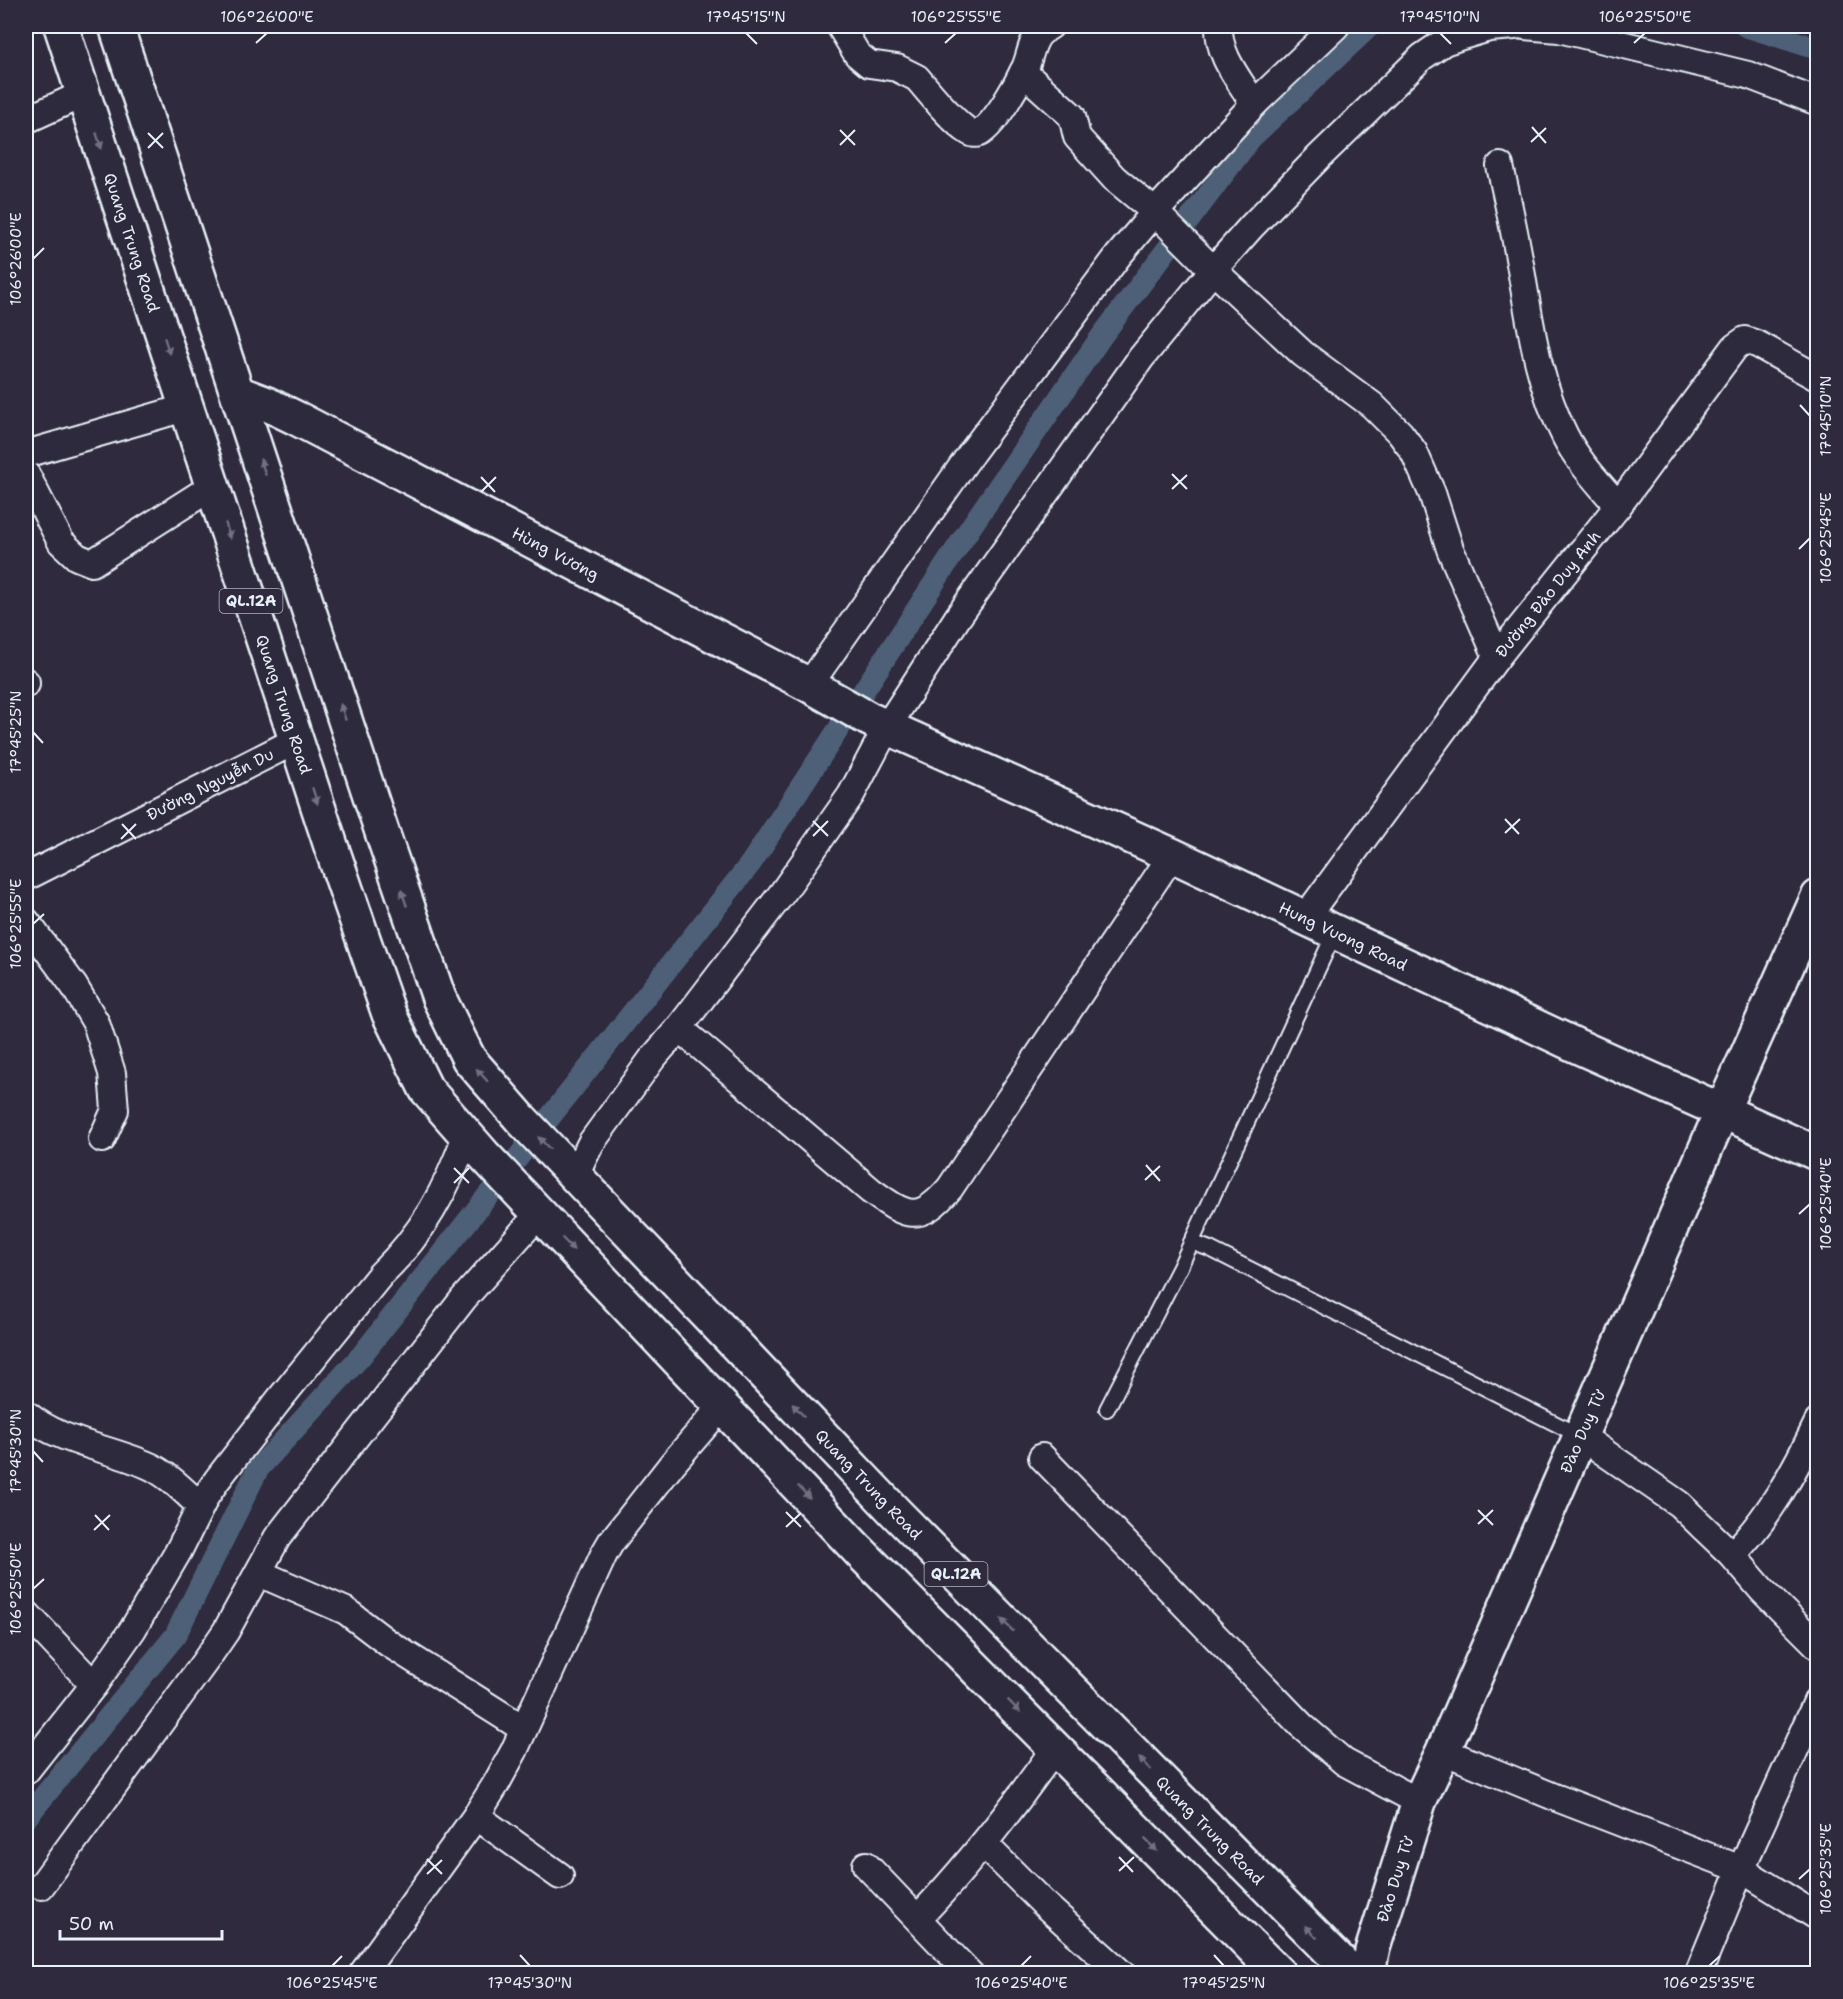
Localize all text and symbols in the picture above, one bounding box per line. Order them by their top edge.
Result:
text: 106°26'00"E [220,7,314,27]
text: 17°45'15"N [706,7,786,27]
text: 106°25'55"E [911,7,1001,27]
text: 17°45'10"N [1400,7,1480,27]
text: 106°25'50"E [1599,7,1691,27]
one-way arrow [95,132,104,150]
street label: Quang Trung Road [99,170,165,315]
text: 106°26'00"E [6,212,26,306]
one-way arrow [163,337,173,355]
text: 17°45'10"N [1816,376,1836,456]
one-way arrow [257,458,267,476]
text: 106°25'45"E [1816,492,1836,584]
one-way arrow [224,522,234,540]
street label: Hùng Vương [508,522,603,585]
street label: Đường Đào Duy Anh [1491,526,1605,662]
road number: QL.12A [220,589,282,613]
street label: Quang Trung Road [251,632,317,777]
text: 17°45'25"N [6,690,26,774]
one-way arrow [338,703,347,721]
street label: Đường Nguyễn Du [143,744,277,825]
one-way arrow [311,787,320,805]
text: 106°25'55"E [6,879,26,969]
one-way arrow [399,888,409,906]
street label: Hung Vuong Road [1275,897,1411,976]
one-way arrow [476,1067,489,1083]
one-way arrow [538,1136,551,1151]
text: 106°25'40"E [1816,1157,1836,1251]
one-way arrow [561,1237,575,1252]
street label: Đào Duy Từ [1555,1385,1611,1476]
one-way arrow [792,1403,805,1418]
text: 17°45'30"N [6,1409,26,1493]
street label: Quang Trung Road [811,1425,926,1544]
one-way arrow [796,1485,810,1499]
text: 106°25'50"E [6,1543,26,1635]
road number: QL.12A [924,1562,988,1586]
one-way arrow [1001,1619,1015,1633]
one-way arrow [1006,1699,1020,1713]
one-way arrow [1138,1757,1152,1771]
street label: Quang Trung Road [1151,1771,1269,1889]
text: 106°25'35"E [1816,1823,1836,1915]
street label: Đào Duy Từ [1372,1833,1419,1925]
one-way arrow [1144,1837,1158,1852]
scale bar [60,1903,222,1941]
text: 50 m [69,1912,114,1936]
one-way arrow [1305,1925,1319,1939]
text: 106°25'45"E [286,1973,378,1993]
text: 17°45'30"N [488,1973,572,1993]
text: 106°25'40"E [974,1973,1068,1993]
text: 17°45'25"N [1182,1973,1266,1993]
text: 106°25'35"E [1663,1973,1755,1993]

